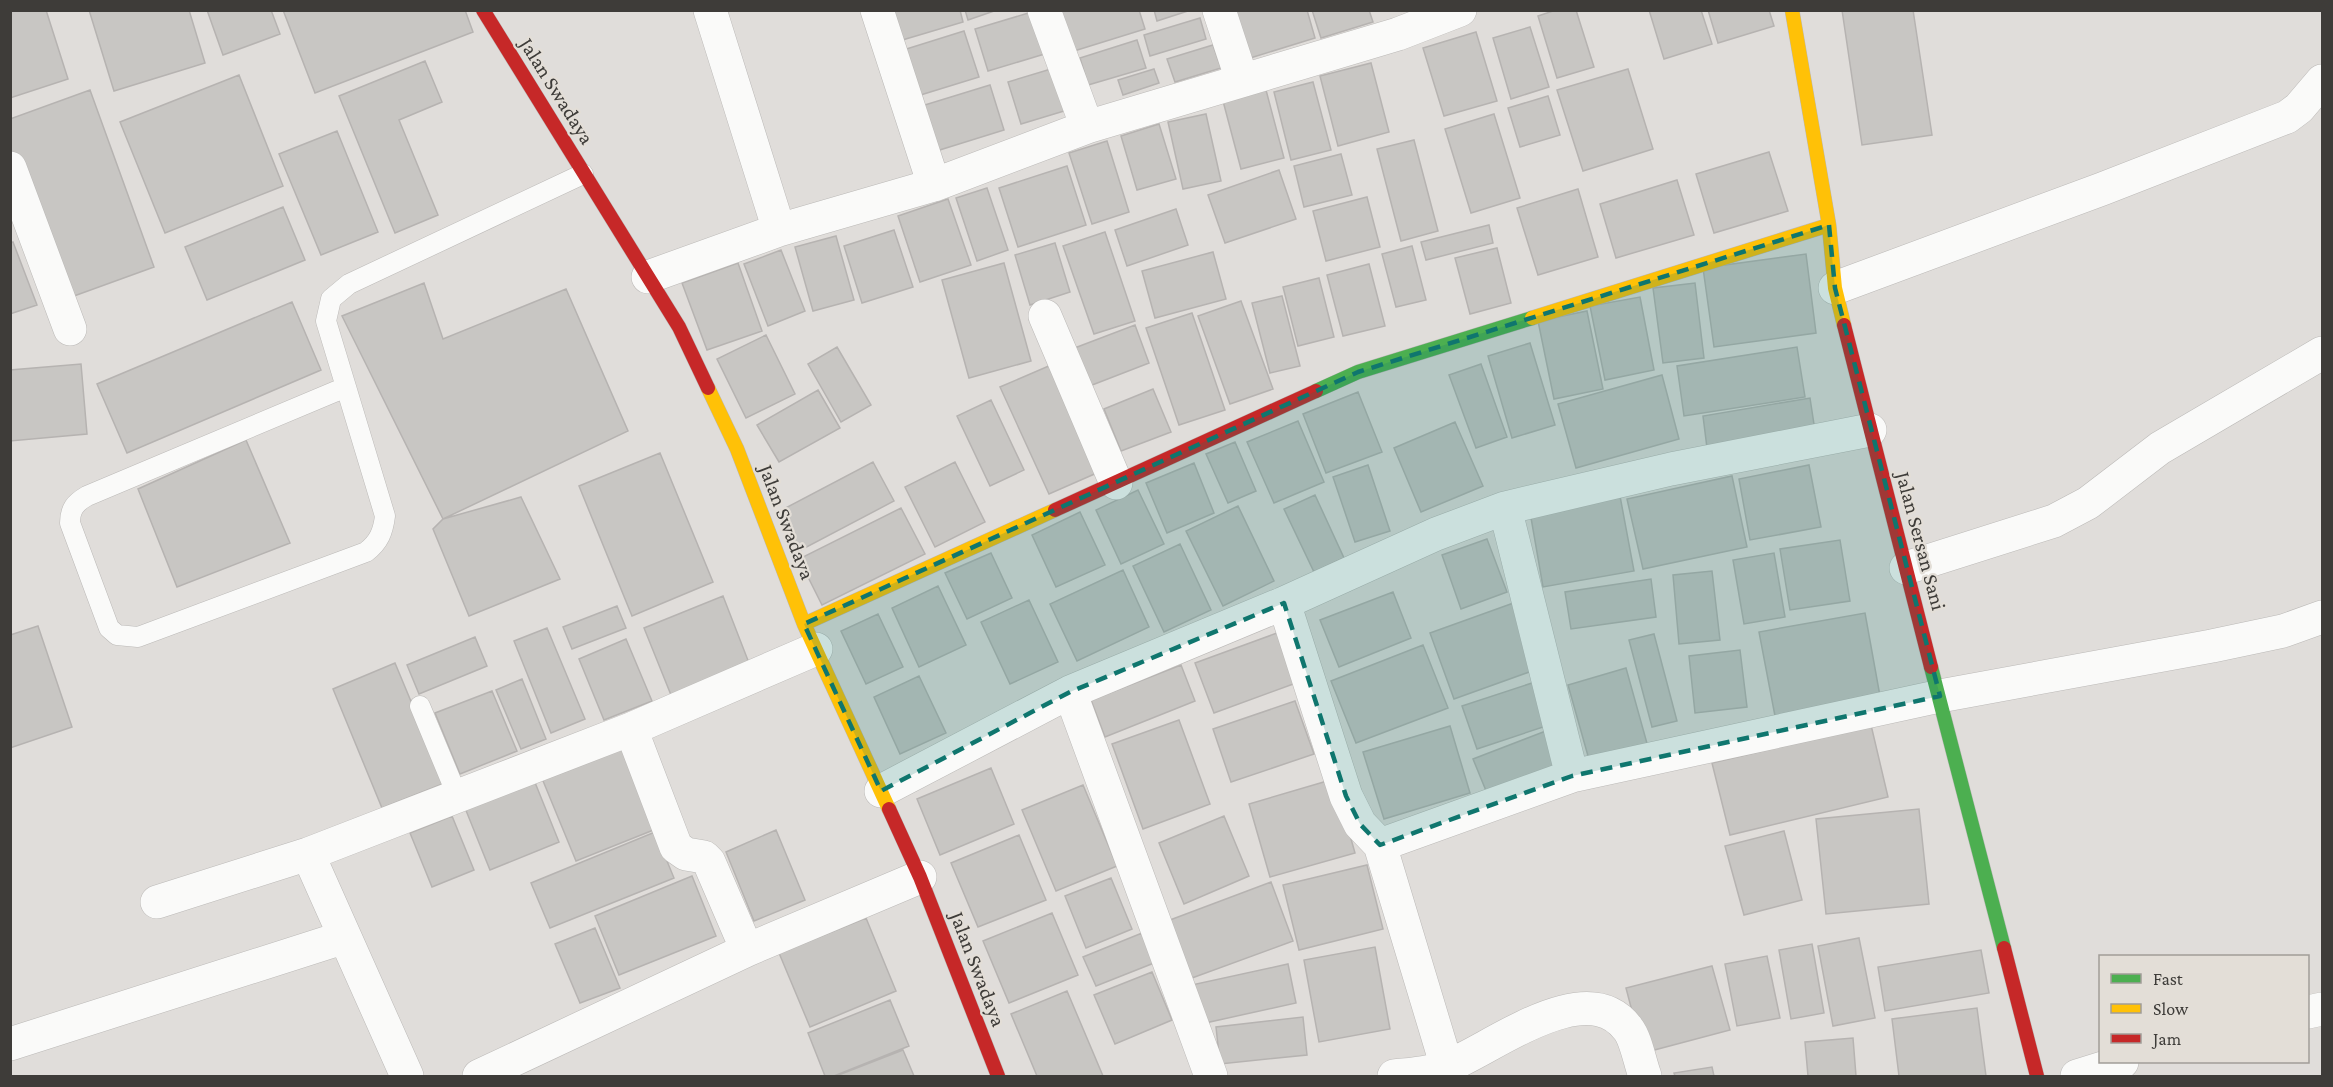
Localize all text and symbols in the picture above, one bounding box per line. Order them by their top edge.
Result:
street label: Jalan Swadaya [514,32,599,149]
street label: Jalan Swadaya [753,459,820,583]
street label: Jalan Sersan Sani [1890,467,1951,613]
street label: Jalan Swadaya [944,906,1011,1030]
legend [2099,955,2309,1063]
text: Fast [2153,969,2184,989]
text: Slow [2153,999,2189,1019]
text: Jam [2151,1029,2182,1049]

